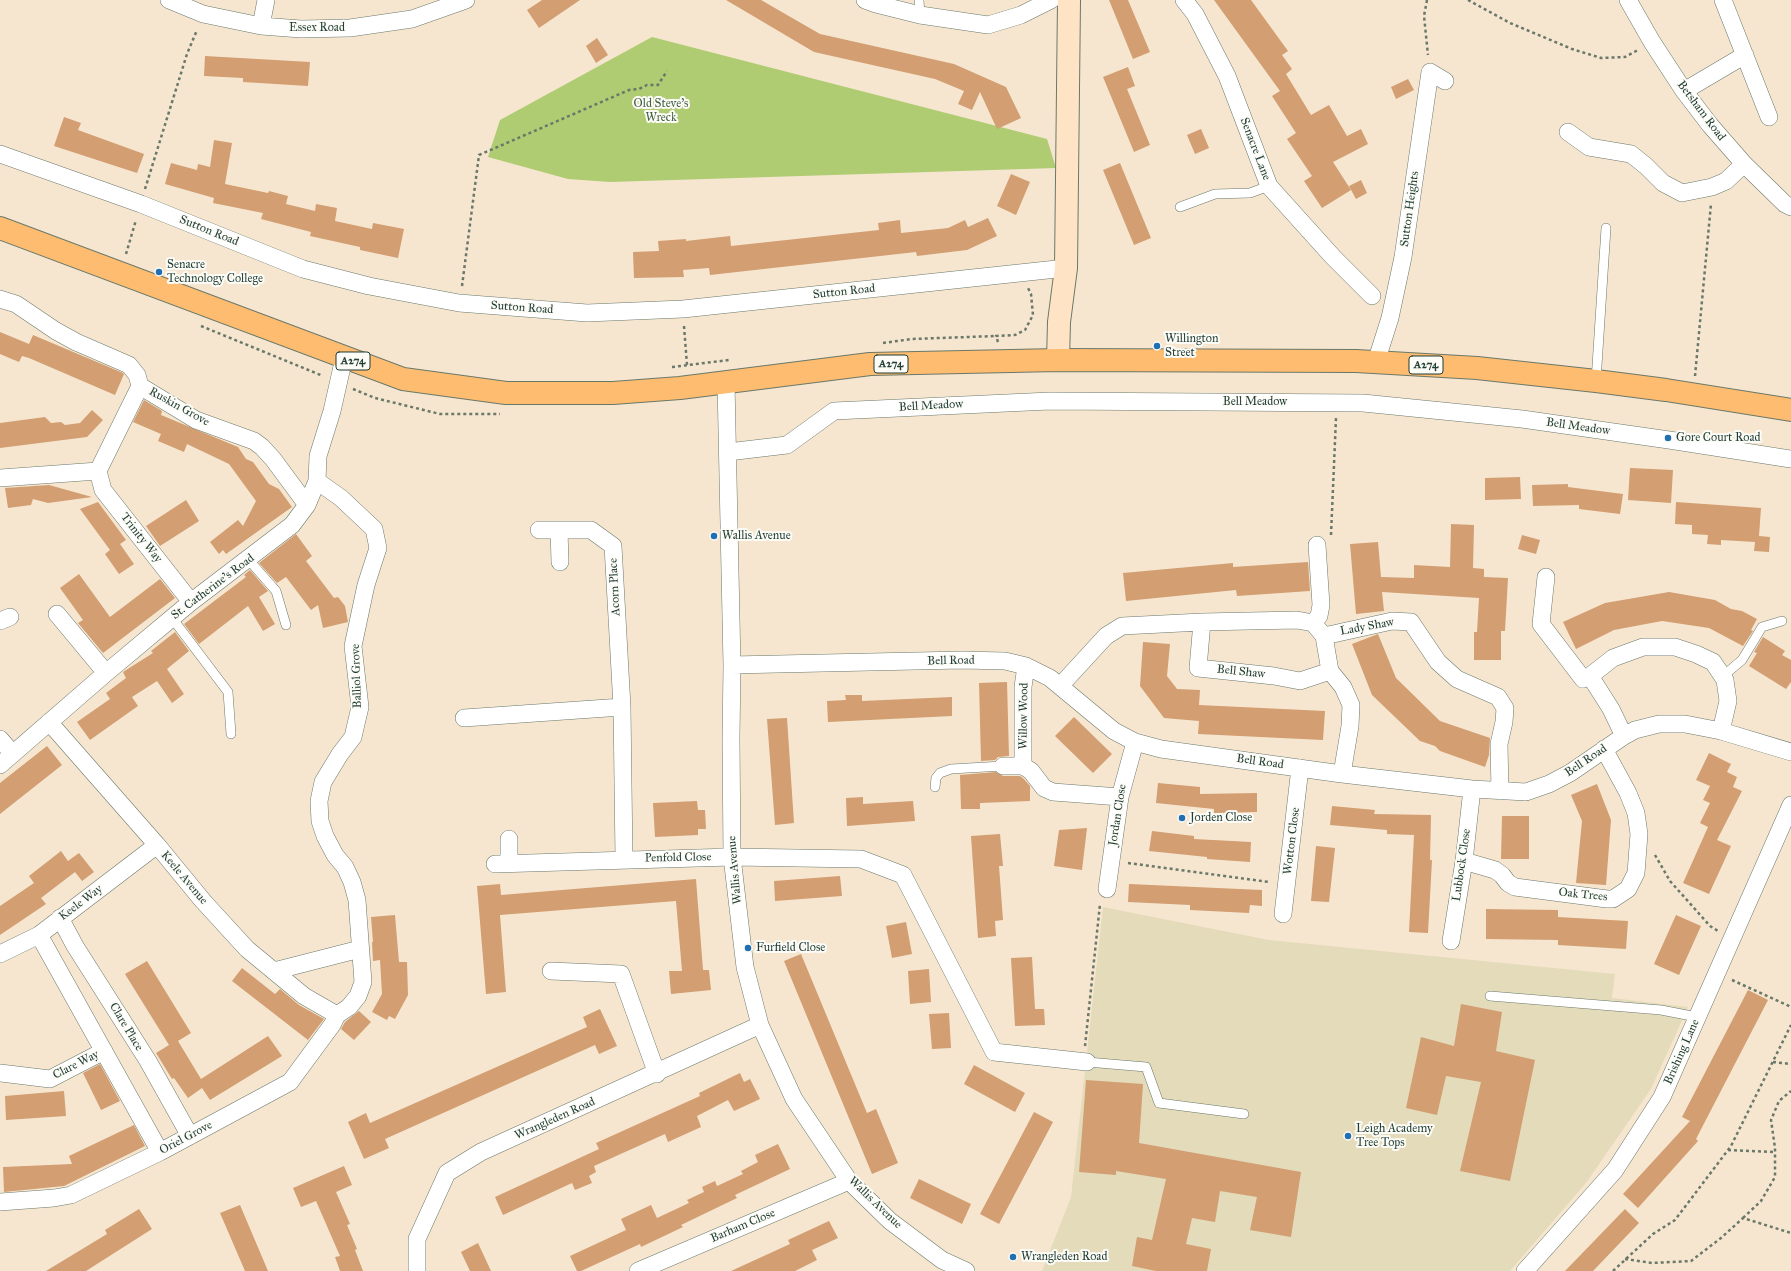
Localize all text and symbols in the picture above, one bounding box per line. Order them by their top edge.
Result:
street label: Essex Road [289,21,345,35]
street label: Betsham Road [1674,78,1728,144]
park label: Old Steve's Wreck [634,97,688,125]
street label: Senacre Lane [1236,116,1274,182]
street label: Sutton Heights [1398,170,1422,248]
street label: Sutton Road [177,213,241,249]
place label: Senacre Technology College [167,258,263,286]
marker: Senacre Technology College [154,267,164,277]
street label: Sutton Road [812,282,876,302]
street label: Sutton Road [490,299,554,317]
place label: Willington Street [1165,332,1218,360]
marker: Willington Street [1152,341,1162,351]
road number: A274 [336,352,370,370]
road number: A274 [874,355,908,373]
road number: A274 [1409,356,1443,374]
street label: Ruskin Grove [146,384,212,430]
street label: Bell Meadow [1223,395,1287,409]
street label: Bell Meadow [899,397,963,415]
street label: Bell Meadow [1545,415,1611,439]
place label: Gore Court Road [1676,431,1760,445]
marker: Gore Court Road [1663,433,1673,443]
street label: Trinity Way [117,510,165,566]
place label: Wallis Avenue [722,529,791,543]
marker: Wallis Avenue [709,531,719,541]
street label: St. Catherine's Road [169,551,257,623]
street label: Acorn Place [606,558,624,616]
street label: Lady Shaw [1339,615,1395,639]
street label: Balliol Grove [349,644,365,708]
street label: Bell Road [927,653,975,669]
street label: Bell Shaw [1216,662,1266,682]
street label: Willow Wood [1016,682,1032,750]
street label: Bell Road [1562,742,1610,780]
street label: Bell Road [1235,752,1285,772]
street label: Jordan Close [1106,783,1130,847]
street label: Wotton Close [1281,807,1303,875]
place label: Jorden Close [1190,811,1252,825]
marker: Jorden Close [1177,813,1187,823]
street label: Lubbock Close [1450,828,1474,902]
street label: Wallis Avenue [725,835,745,905]
street label: Keele Avenue [158,848,210,908]
street label: Penfold Close [644,850,712,866]
street label: Keele Way [56,882,106,924]
street label: Oak Trees [1558,885,1608,905]
place label: Furfield Close [756,941,825,955]
marker: Furfield Close [743,943,753,953]
street label: Clare Place [106,1000,146,1054]
street label: Brishing Lane [1661,1017,1703,1087]
street label: Clare Way [51,1047,101,1083]
street label: Wrangleden Road [513,1095,597,1143]
street label: Oriel Grove [157,1118,215,1158]
place label: Leigh Academy Tree Tops [1356,1122,1433,1150]
marker: Leigh Academy Tree Tops [1343,1131,1353,1141]
street label: Wallis Avenue [845,1174,905,1232]
street label: Barham Close [709,1206,777,1246]
place label: Wrangleden Road [1021,1250,1107,1264]
marker: Wrangleden Road [1008,1252,1018,1262]

